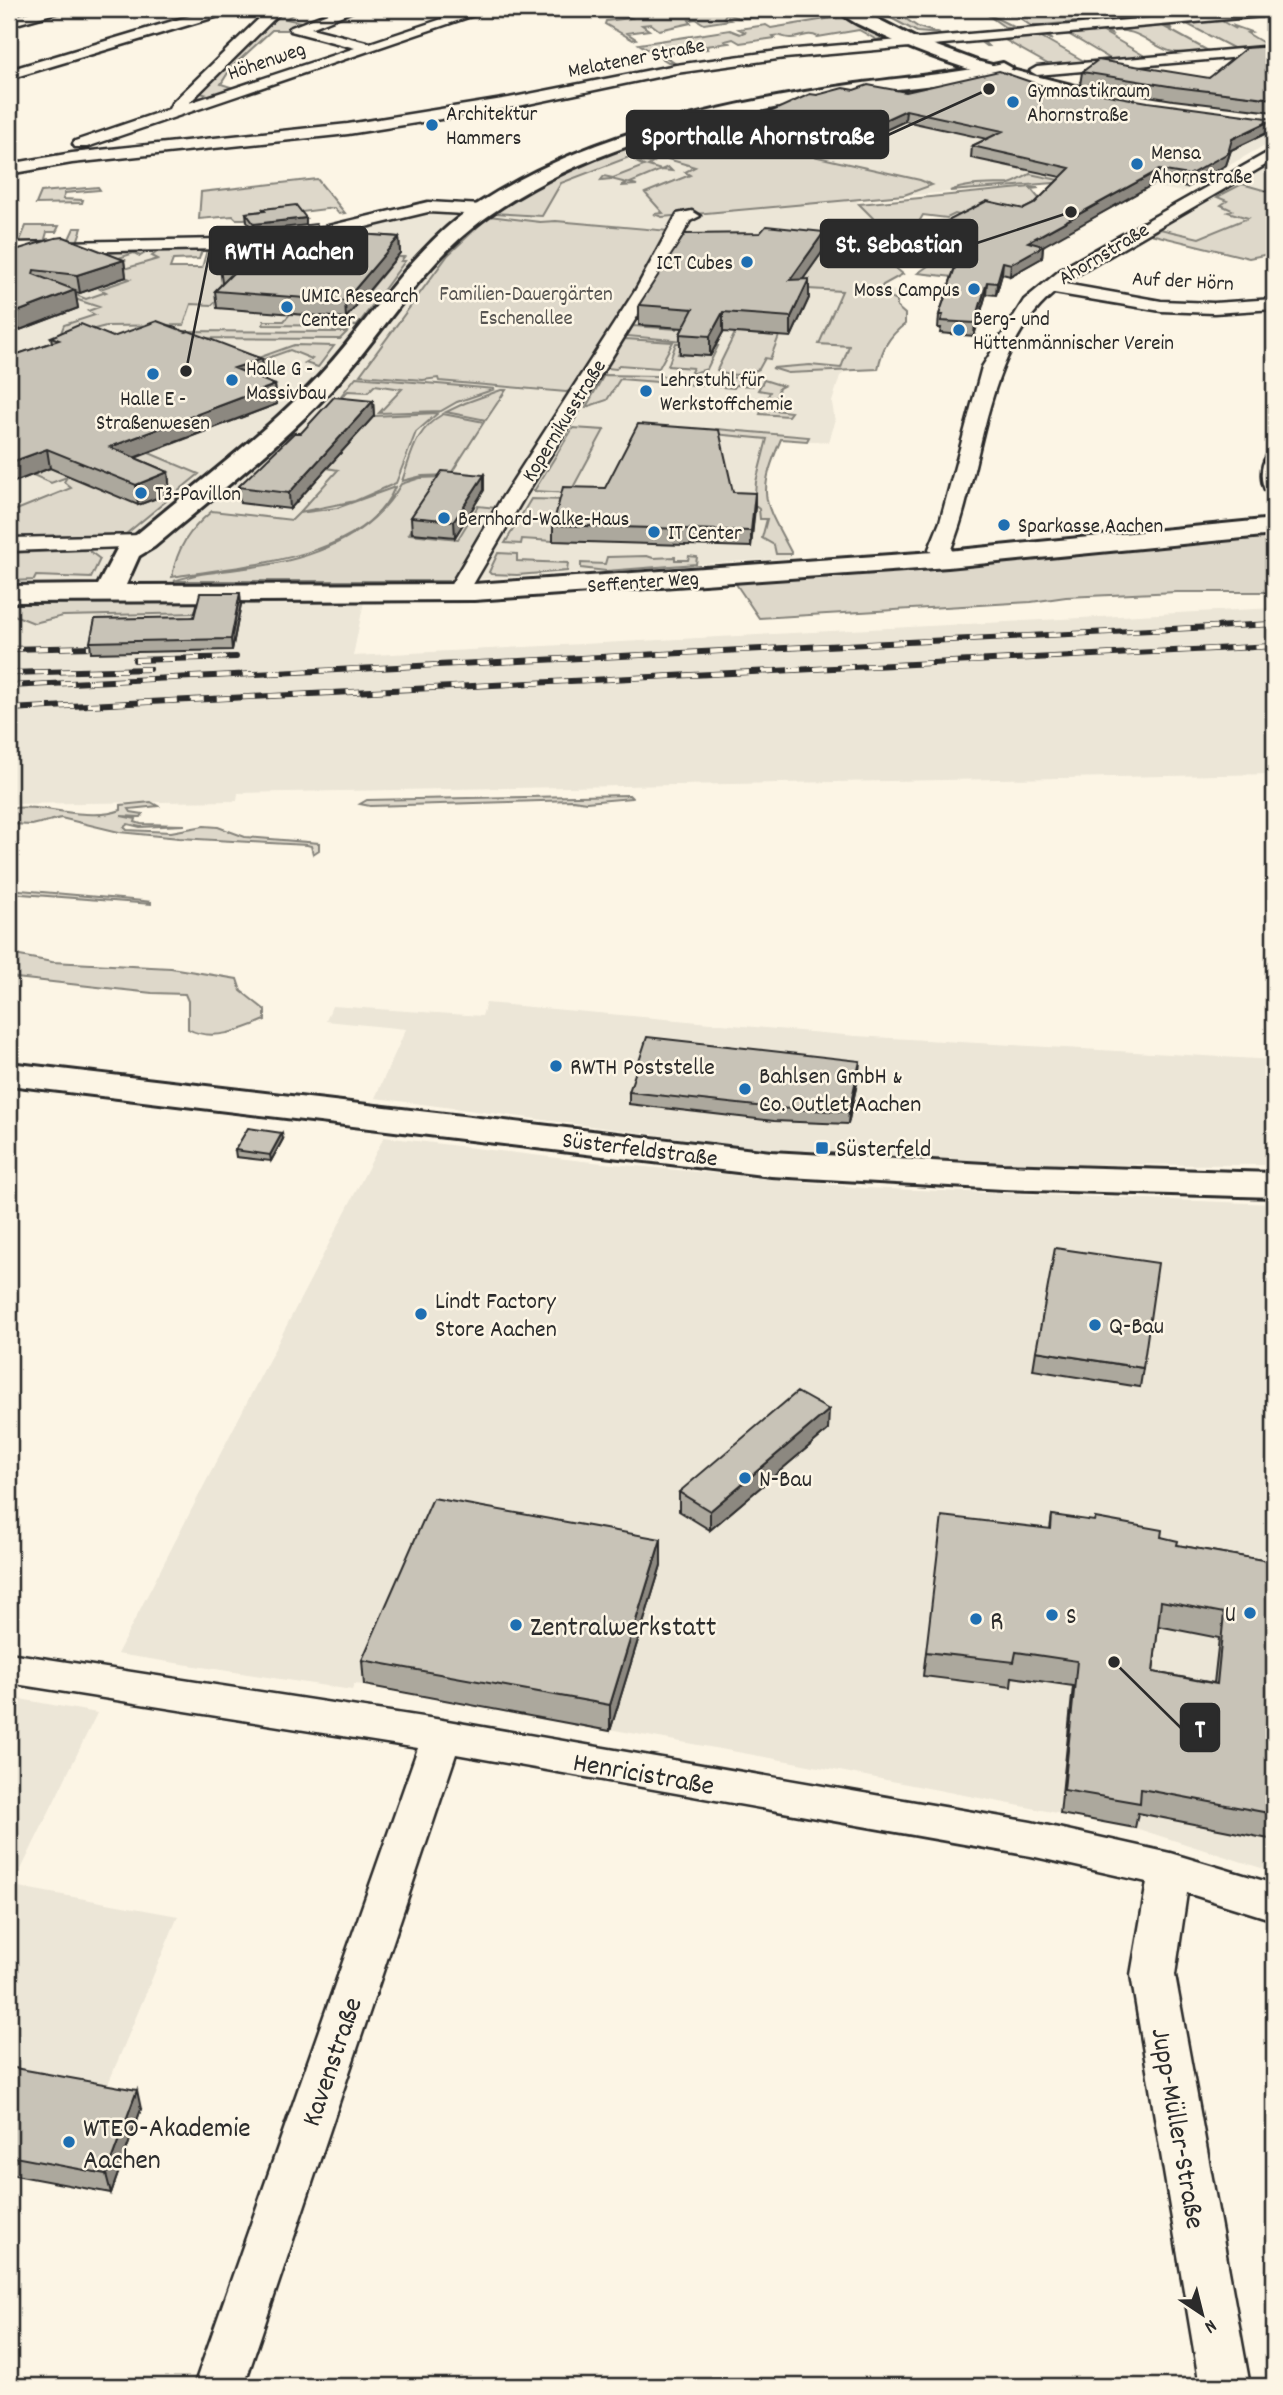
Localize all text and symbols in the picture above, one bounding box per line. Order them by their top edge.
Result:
street label: Melatener Straße [566,32,708,88]
street label: Höhenweg [224,36,310,90]
place label: Gymnastikraum Ahornstraße [1027,78,1150,132]
marker: Gymnastikraum Ahornstraße [1005,94,1021,110]
place label: Architektur Hammers [446,101,538,155]
callout: Sporthalle Ahornstraße [627,111,888,158]
marker: Architektur Hammers [424,117,440,133]
text: Sporthalle Ahornstraße [641,120,875,157]
place label: Mensa Ahornstraße [1151,140,1252,194]
marker: Mensa Ahornstraße [1129,156,1145,172]
street label: Ahornstraße [1053,217,1156,295]
callout: St. Sebastian [821,220,977,267]
callout: RWTH Aachen [210,227,367,274]
text: St. Sebastian [835,228,963,265]
text: RWTH Aachen [224,235,354,272]
place label: ICT Cubes [656,250,733,280]
marker: ICT Cubes [739,254,755,270]
street label: Auf der Hörn [1131,265,1235,301]
place label: Moss Campus [854,277,960,307]
park label: Familien-Dauergärten Eschenallee [439,281,613,335]
marker: Moss Campus [966,281,982,297]
place label: UMIC Research Center [301,283,418,337]
marker: UMIC Research Center [279,299,295,315]
place label: Berg- und Hüttenmännischer Verein [973,306,1174,360]
marker: Berg- und Hüttenmännischer Verein [951,322,967,338]
street label: Kopernikusstraße [516,355,615,489]
place label: Halle G - Massivbau [246,356,326,410]
marker: Halle E - Straßenwesen [145,366,161,382]
place label: Lehrstuhl für Werkstoffchemie [660,367,793,421]
marker: Halle G - Massivbau [224,372,240,388]
marker: Lehrstuhl für Werkstoffchemie [638,383,654,399]
place label: Halle E - Straßenwesen [96,386,210,440]
place label: T3-Pavillon [155,481,241,511]
marker: T3-Pavillon [133,485,149,501]
place label: Bernhard-Walke-Haus [458,506,629,536]
marker: Bernhard-Walke-Haus [436,510,452,526]
place label: Sparkasse Aachen [1018,513,1163,543]
marker: Sparkasse Aachen [996,517,1012,533]
place label: IT Center [668,520,742,550]
marker: IT Center [646,524,662,540]
street label: Seffenter Weg [586,565,700,603]
place label: RWTH Poststelle [570,1052,715,1086]
marker: RWTH Poststelle [548,1058,564,1074]
place label: Bahlsen GmbH & Co. Outlet Aachen [759,1061,921,1123]
marker: Bahlsen GmbH & Co. Outlet Aachen [737,1081,753,1097]
street label: Süsterfeldstraße [560,1125,719,1177]
place label: Süsterfeld [836,1134,931,1168]
marker: Süsterfeld [814,1140,830,1156]
place label: Lindt Factory Store Aachen [435,1286,557,1348]
marker: Lindt Factory Store Aachen [413,1306,429,1322]
place label: Q-Bau [1109,1311,1164,1345]
marker: Q-Bau [1087,1317,1103,1333]
place label: N-Bau [759,1464,812,1498]
marker: N-Bau [737,1470,753,1486]
place label: U [1224,1599,1236,1633]
place label: S [1066,1601,1077,1635]
place label: R [990,1604,1004,1644]
marker: U [1242,1605,1258,1621]
marker: S [1044,1607,1060,1623]
place label: Zentralwerkstatt [530,1610,716,1650]
marker: R [968,1611,984,1627]
marker: Zentralwerkstatt [508,1617,524,1633]
callout: T [1181,1704,1219,1751]
text: T [1195,1713,1206,1750]
street label: Henricistraße [569,1745,717,1809]
street label: Kavenstraße [294,1993,375,2133]
street label: Jupp-Müller-Straße [1138,2025,1212,2233]
place label: WTEO-Akademie Aachen [83,2111,251,2183]
marker: WTEO-Akademie Aachen [61,2134,77,2150]
north arrow [1168,2280,1238,2350]
text: N [1198,2311,1221,2339]

